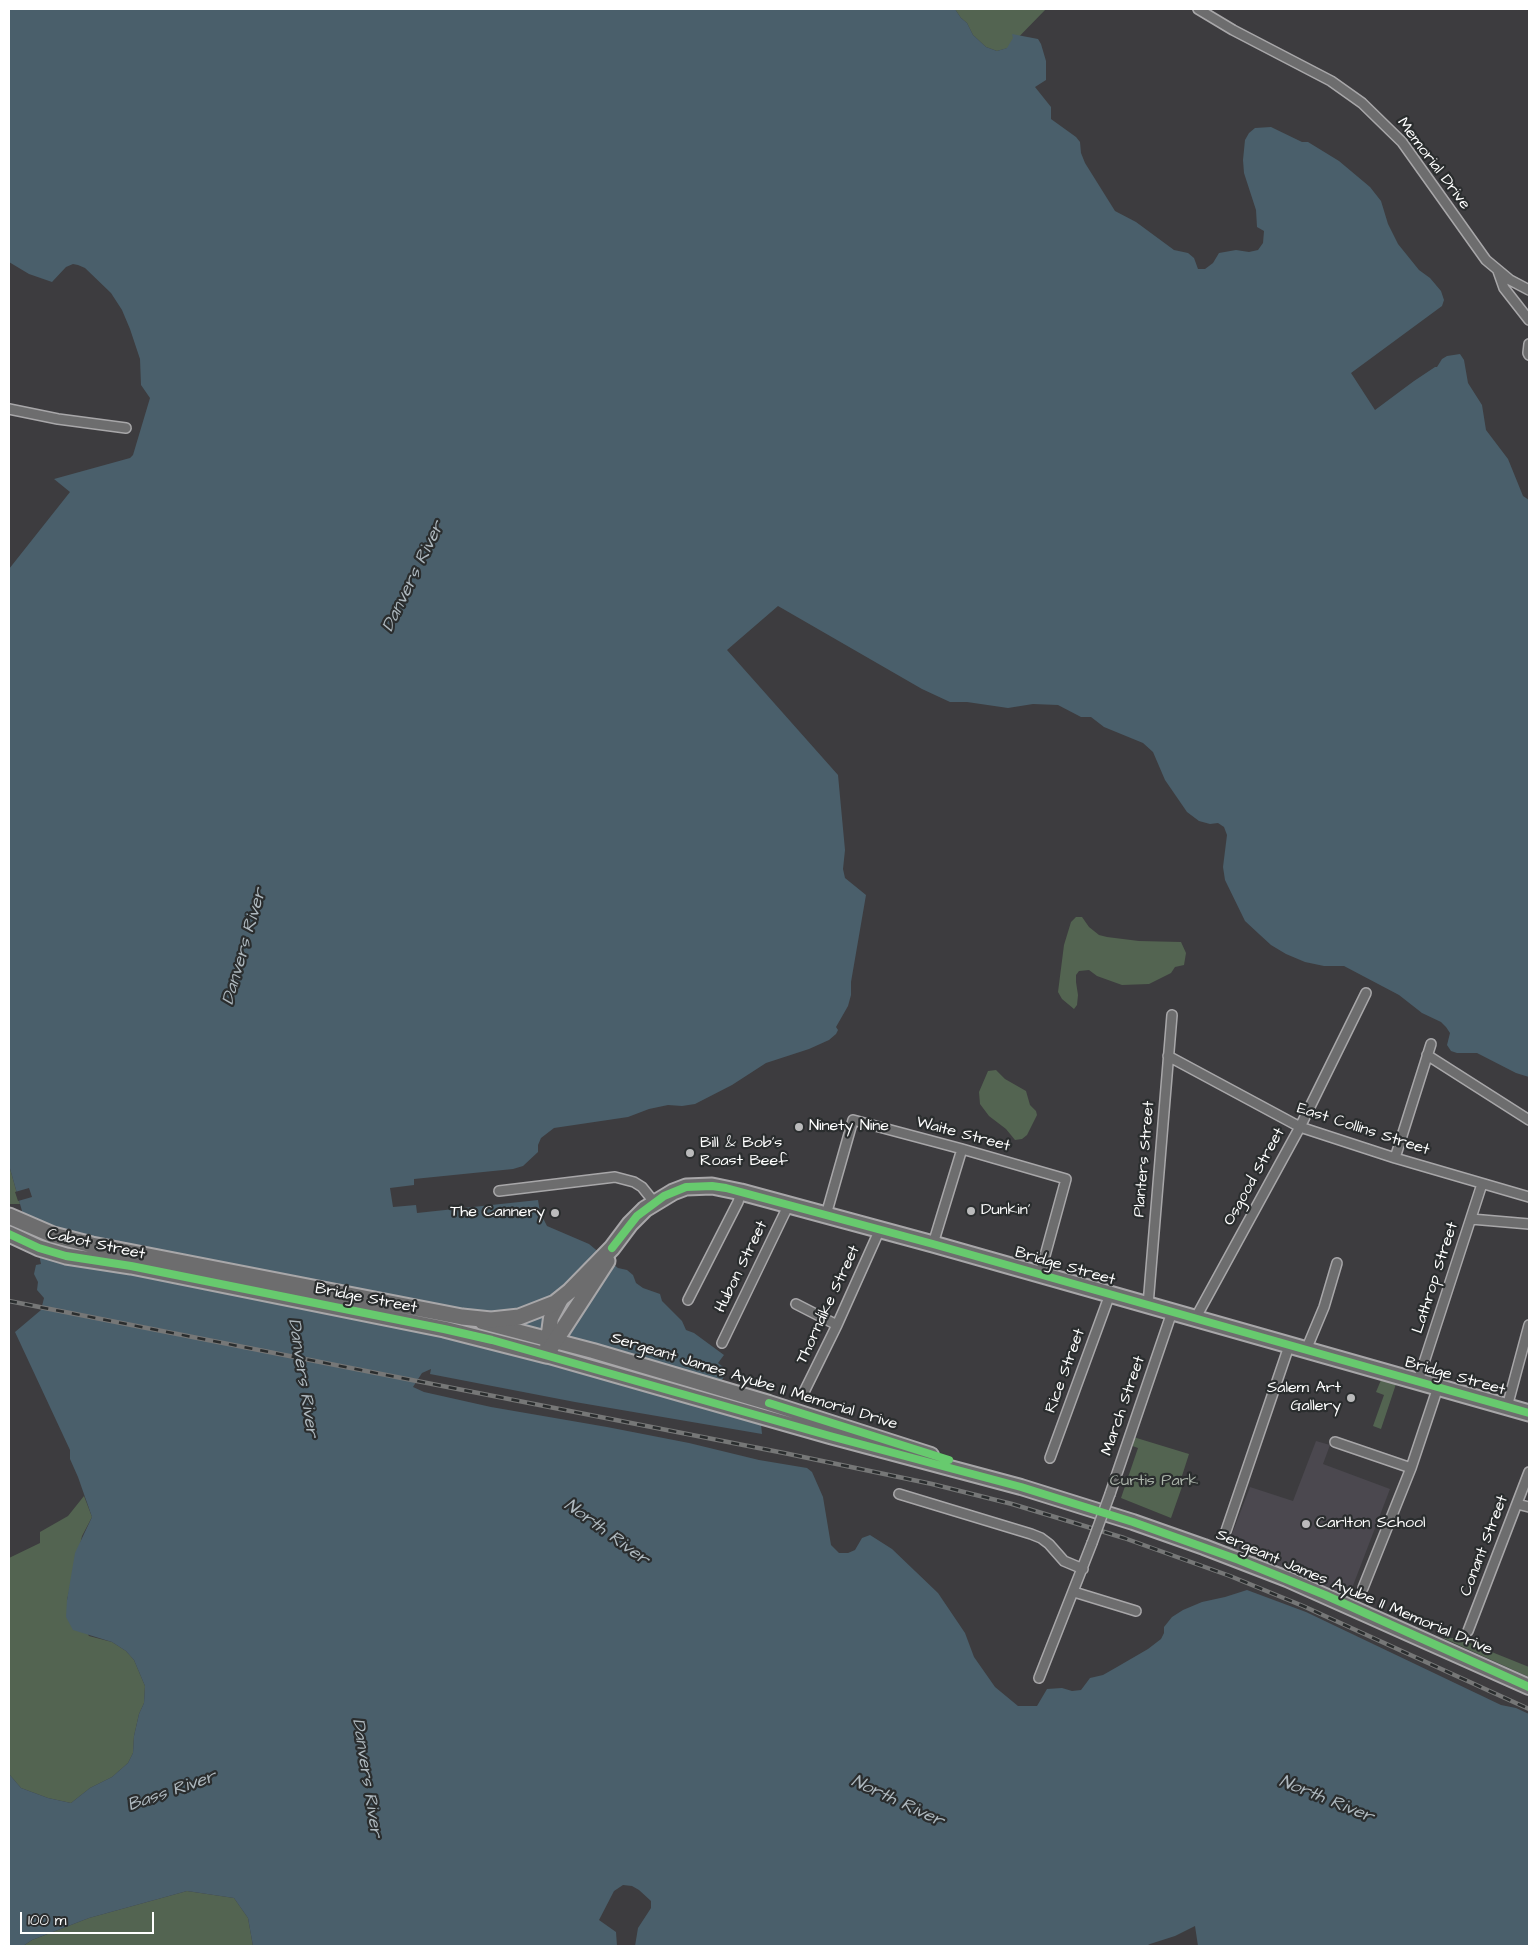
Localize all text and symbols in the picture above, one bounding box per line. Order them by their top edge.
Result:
street label: Memorial Drive [1392,114,1474,214]
water label: Danvers River [378,519,450,635]
water label: Danvers River [218,887,272,1007]
street label: Planters Street [1130,1100,1160,1218]
street label: East Collins Street [1294,1100,1432,1160]
street label: Waite Street [914,1113,1012,1157]
place label: Ninety Nine [809,1117,889,1137]
marker: Ninety Nine [793,1121,805,1133]
street label: Osgood Street [1220,1125,1290,1229]
place label: Bill & Bob's Roast Beef [700,1134,788,1172]
marker: Bill & Bob's Roast Beef [684,1147,696,1159]
place label: Dunkin' [981,1201,1030,1221]
place label: The Cannery [450,1203,545,1223]
marker: Dunkin' [965,1205,977,1217]
marker: The Cannery [549,1207,561,1219]
street label: Hubon Street [712,1218,772,1316]
street label: Lathrop Street [1409,1220,1463,1336]
street label: Cabot Street [45,1225,147,1265]
street label: Thorndike Street [793,1243,865,1367]
street label: Bridge Street [1013,1244,1117,1290]
street label: Bridge Street [313,1280,419,1318]
water label: Danvers River [282,1317,322,1439]
street label: Rice Street [1042,1326,1090,1416]
street label: Sergeant James Ayube II Memorial Drive [608,1329,900,1435]
street label: March Street [1098,1354,1150,1458]
street label: Bridge Street [1403,1354,1507,1400]
place label: Salem Art Gallery [1267,1379,1341,1417]
marker: Salem Art Gallery [1345,1392,1357,1404]
park label: Curtis Park [1110,1472,1198,1492]
street label: Conant Street [1457,1493,1513,1599]
water label: North River [559,1495,653,1571]
place label: Carlton School [1316,1514,1426,1534]
marker: Carlton School [1300,1518,1312,1530]
street label: Sergeant James Ayube II Memorial Drive [1213,1526,1495,1660]
water label: Danvers River [346,1717,386,1839]
water label: Bass River [125,1767,219,1817]
water label: North River [847,1771,947,1833]
water label: North River [1276,1771,1376,1829]
scale bar [22,1902,156,1934]
text: 100 m [28,1910,67,1931]

